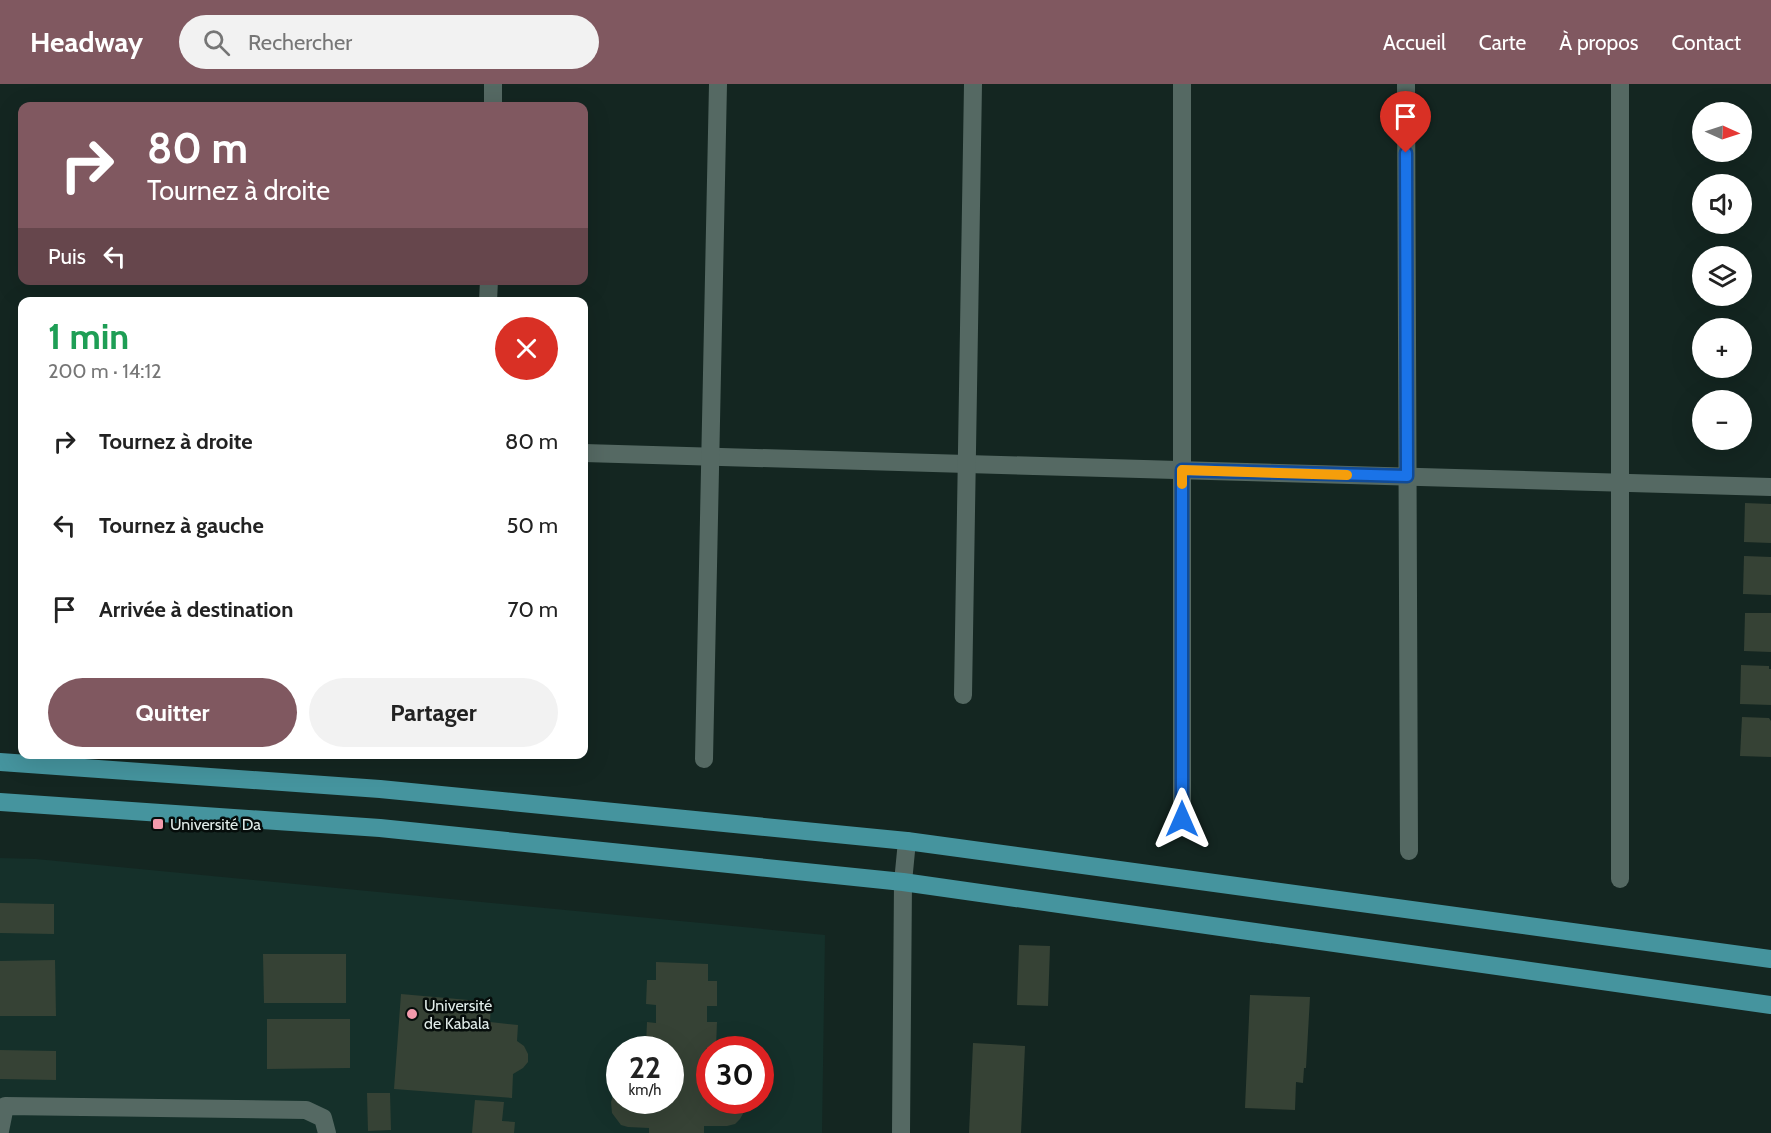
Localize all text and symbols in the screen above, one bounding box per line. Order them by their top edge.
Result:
search box [179,15,599,69]
text: Headway [30,25,143,59]
icon: search [200,26,233,59]
text: Rechercher [248,29,352,56]
text: Accueil [1383,30,1446,55]
text: Carte [1479,30,1526,55]
text: À propos [1559,30,1638,55]
text: Contact [1671,30,1741,55]
pin [1380,91,1431,153]
icon: arrive [1389,100,1422,133]
north arrow [1692,102,1752,162]
map controls [1692,102,1752,450]
text: 80 m [147,122,248,174]
icon: right [48,126,126,204]
text: Tournez à droite [147,174,330,207]
button: sound [1692,174,1752,234]
icon: left [98,240,131,273]
text: Puis [48,243,86,270]
button: layers [1692,246,1752,306]
text: 1 min [48,314,129,358]
button: close [495,317,558,380]
button: + [1692,318,1752,378]
text: 200 m · 14:12 [48,359,161,383]
button: − [1692,390,1752,450]
icon: right [48,425,81,458]
text: Tournez à droite [99,428,253,455]
text: 80 m [505,428,558,455]
icon: left [48,509,81,542]
text: Tournez à gauche [99,512,264,539]
text: 50 m [506,512,558,539]
icon: arrive [48,593,81,626]
text: Arrivée à destination [99,596,293,623]
text: 70 m [508,596,558,623]
button: Quitter [48,678,297,747]
button: Partager [309,678,558,747]
position arrow [1150,787,1214,851]
place label: Université Da [170,815,261,834]
marker: Université Da [151,817,165,831]
place label: Université de Kabala [424,996,492,1033]
marker: Université de Kabala [405,1007,419,1021]
speed limit sign: 30 [696,1036,774,1114]
text: 22 [629,1049,661,1086]
text: km/h [629,1081,661,1099]

